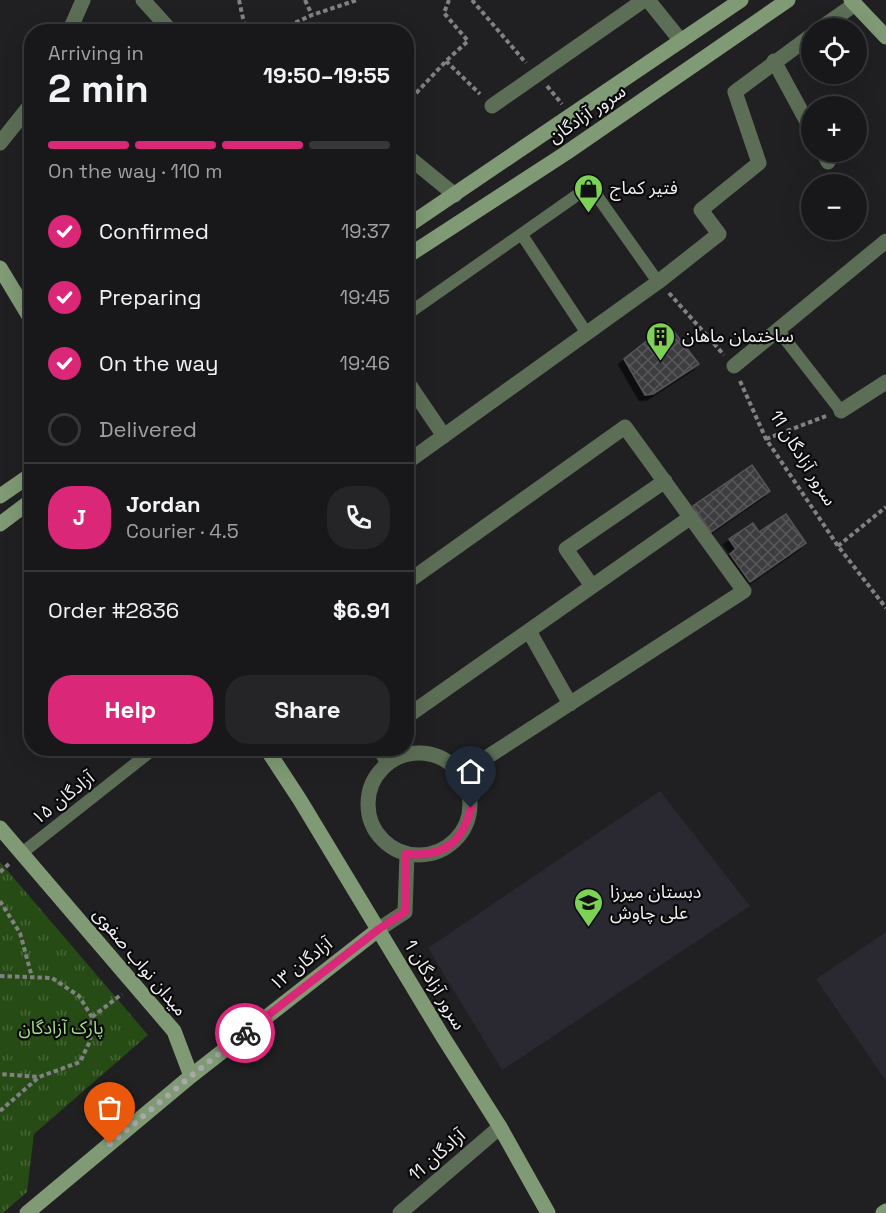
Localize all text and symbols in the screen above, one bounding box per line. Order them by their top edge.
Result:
map controls [801,18,867,240]
button: locate [801,18,867,84]
text: Arriving in [48,40,144,66]
text: 19:50–19:55 [263,61,390,89]
text: 2 min [48,64,149,113]
street label: سرور آزادگان [543,79,630,148]
button: + [801,96,867,162]
text: On the way · 110 m [48,158,222,184]
shop icon: فتیر کماج [573,172,605,214]
button: − [801,174,867,240]
place label: فتیر کماج [610,176,678,201]
icon: check [48,215,81,248]
text: Confirmed [99,217,209,245]
text: 19:37 [341,218,390,244]
icon: check [48,281,81,314]
text: Preparing [99,283,201,311]
text: 19:45 [340,284,390,310]
building icon: ساختمان ماهان [645,320,677,362]
place label: ساختمان ماهان [682,324,794,347]
icon: check [48,347,81,380]
text: On the way [99,349,218,377]
text: 19:46 [340,350,390,376]
street label: سرور آزادگان 11 [765,406,842,510]
text: Delivered [99,415,197,443]
button: phone [327,486,390,549]
text: Jordan [126,490,201,518]
text: J [73,503,86,531]
text: Courier · 4.5 [126,518,239,544]
text: Order #2836 [48,596,179,624]
text: $6.91 [333,596,390,624]
button: Help [48,675,213,744]
button: Share [225,675,390,744]
pin [445,746,496,808]
icon: home [454,755,487,788]
street label: آزادگان ۱۵ [27,765,99,829]
place label: دبستان میرزا علی چاوش [610,880,701,924]
school or university icon: دبستان میرزا علی چاوش [573,886,605,928]
street label: میدان نواب صفوی [88,903,192,1021]
street label: آزادگان ۱۳ [265,931,337,995]
street label: سرور آزادگان 1 [400,936,471,1034]
courier [215,1003,275,1063]
park label: پارک آزادگان [18,1016,104,1039]
icon: bike [229,1017,262,1050]
pin [84,1082,135,1144]
icon: bag [93,1091,126,1124]
street label: آزادگان 11 [403,1123,470,1186]

